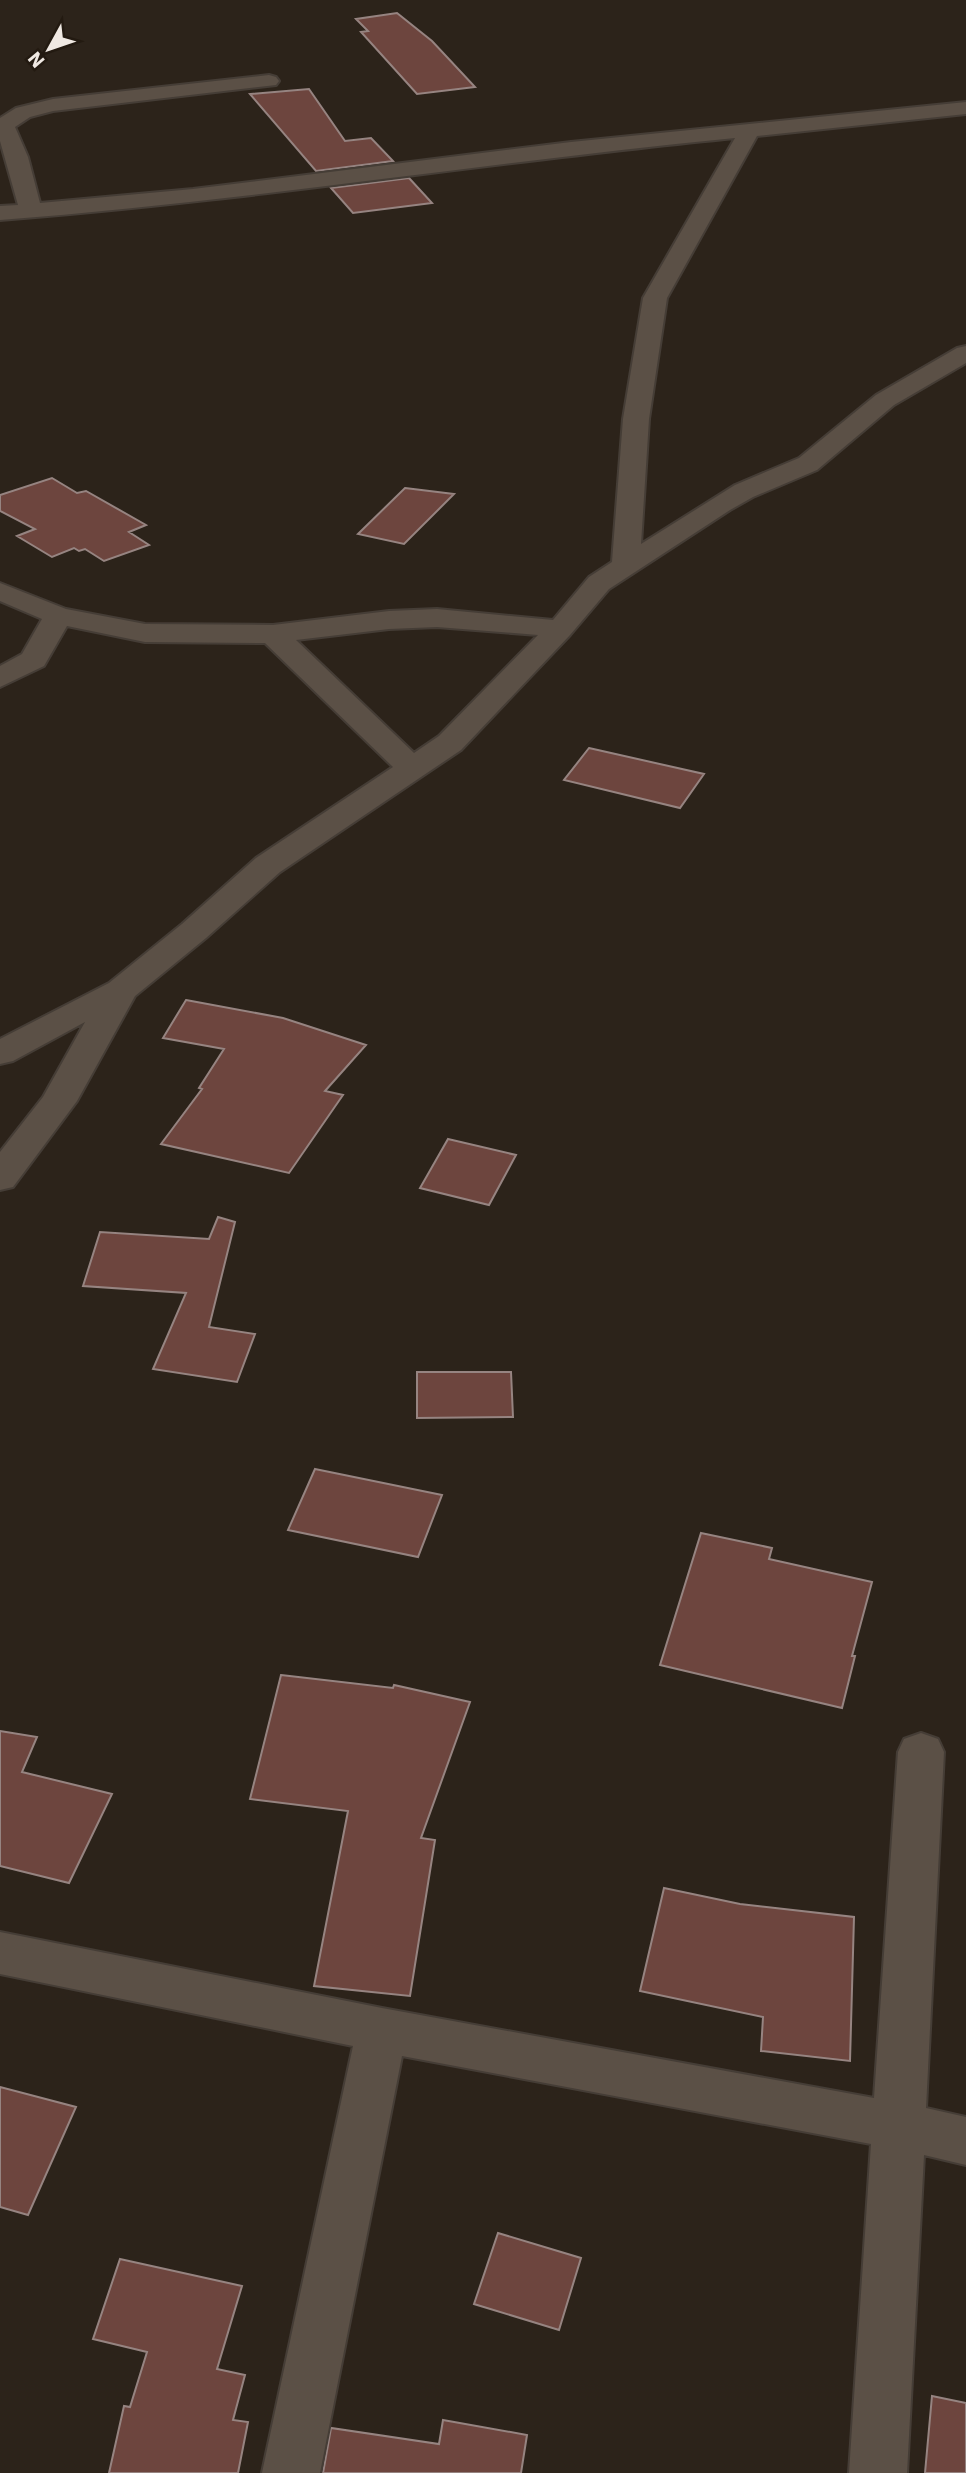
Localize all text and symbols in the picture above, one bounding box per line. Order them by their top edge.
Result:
north arrow [14,14,84,84]
text: N [22,47,50,73]

